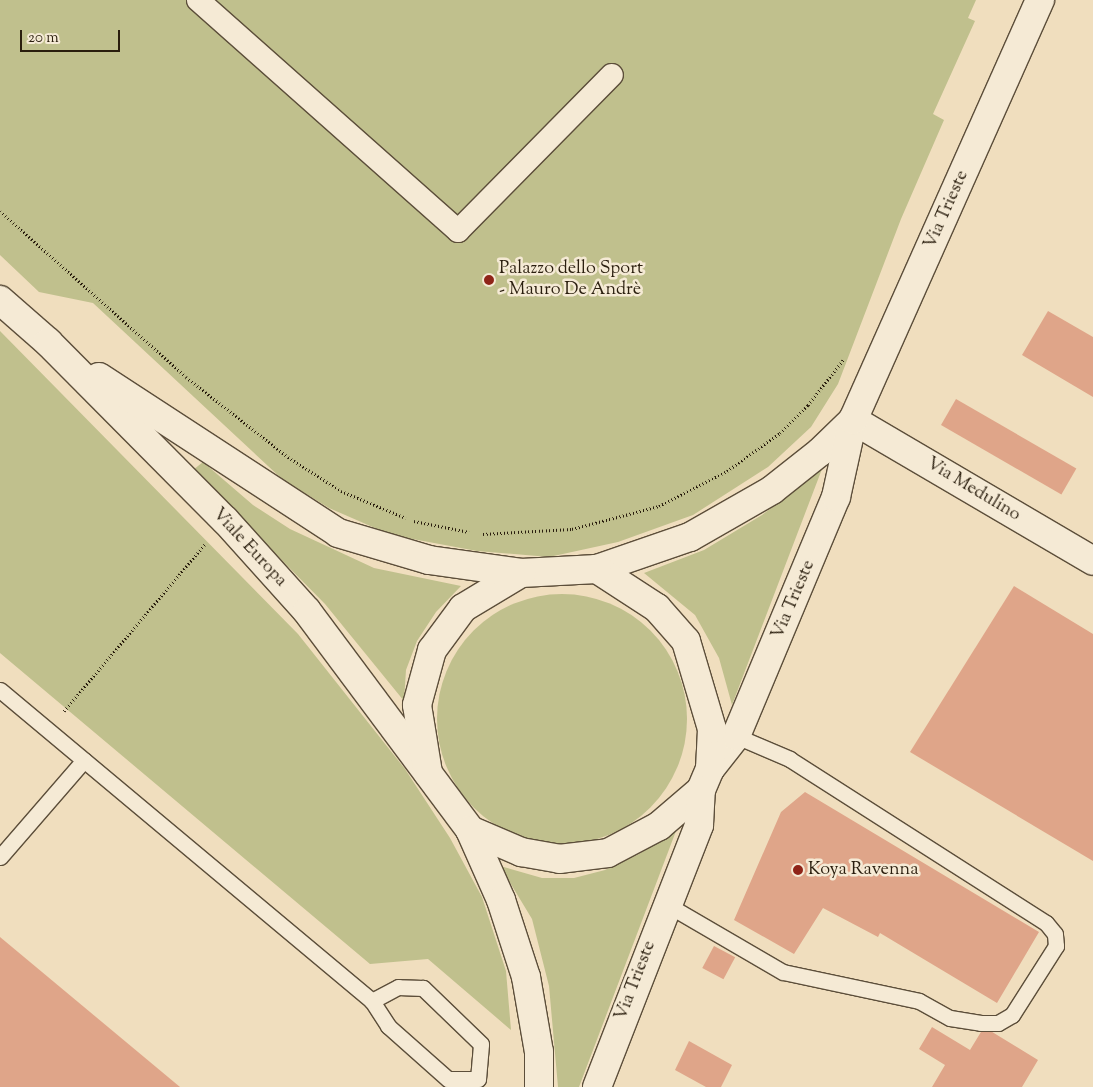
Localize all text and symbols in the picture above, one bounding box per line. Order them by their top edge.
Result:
scale bar [22,20,122,52]
text: 20 m [28,28,59,49]
street label: Via Trieste [920,167,974,253]
place label: Palazzo dello Sport - Mauro De Andrè [499,259,643,302]
marker: Palazzo dello Sport - Mauro De Andrè [483,274,495,286]
street label: Via Medulino [922,453,1024,527]
street label: Viale Europa [207,504,291,592]
street label: Via Trieste [768,557,820,643]
place label: Koya Ravenna [808,859,918,881]
marker: Koya Ravenna [792,864,804,876]
street label: Via Trieste [611,938,661,1024]

